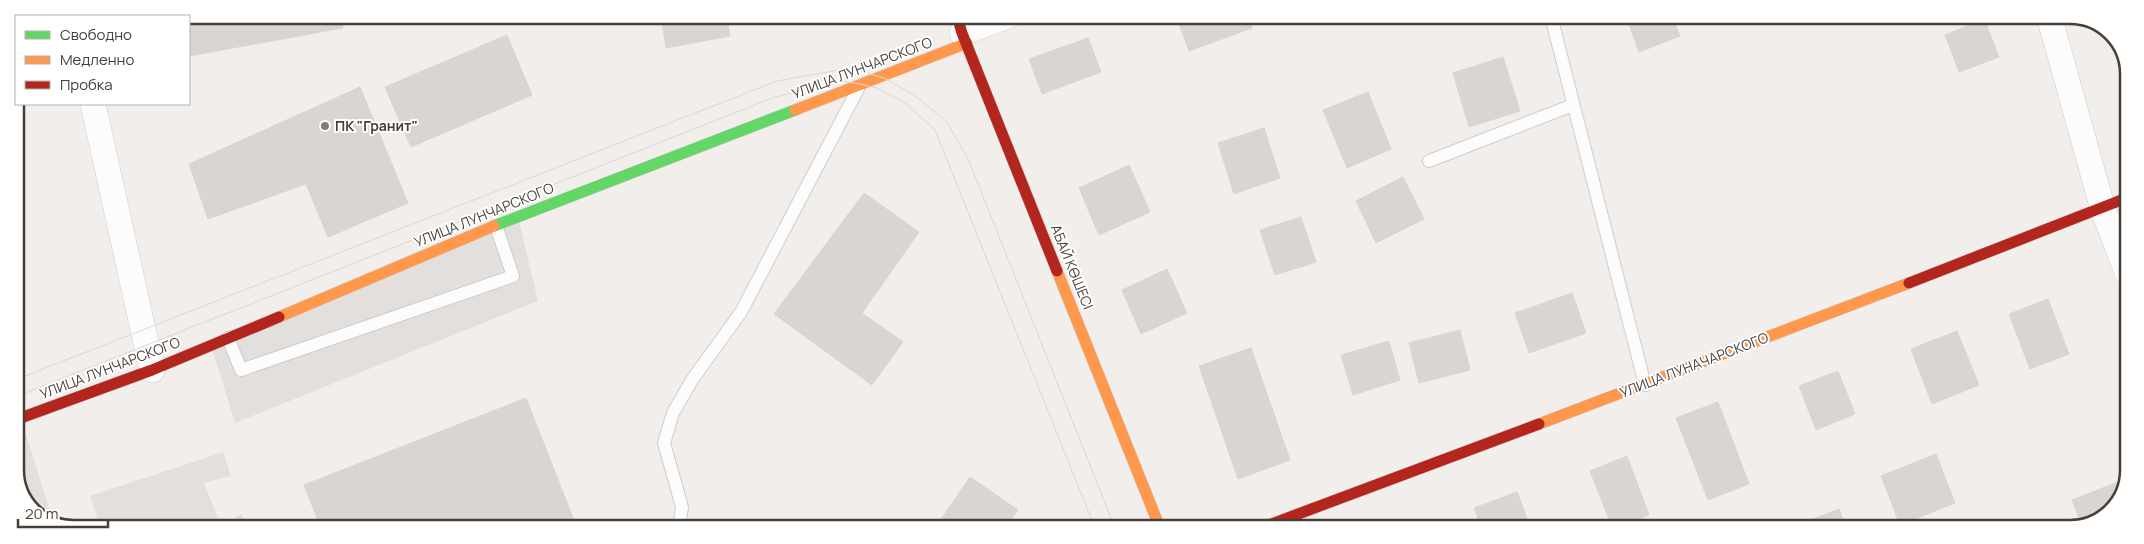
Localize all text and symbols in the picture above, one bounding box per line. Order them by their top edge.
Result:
legend [15,15,190,105]
text: Свободно [60,24,132,45]
street label: УЛИЦА ЛУНЧАРСКОГО [789,32,935,103]
text: Медленно [60,49,134,70]
text: Пробка [60,74,113,95]
place label: ПК "Гранит" [335,116,418,135]
marker: ПК "Гранит" [319,120,331,132]
street label: УЛИЦА ЛУНЧАРСКОГО [411,178,556,251]
street label: АБАЙ КӨШЕСІ [1047,221,1098,312]
street label: УЛИЦА ЛУНАЧАРСКОГО [1617,327,1771,402]
street label: УЛИЦА ЛУНЧАРСКОГО [37,332,183,403]
scale bar [18,496,108,528]
text: 20 m [25,503,58,524]

